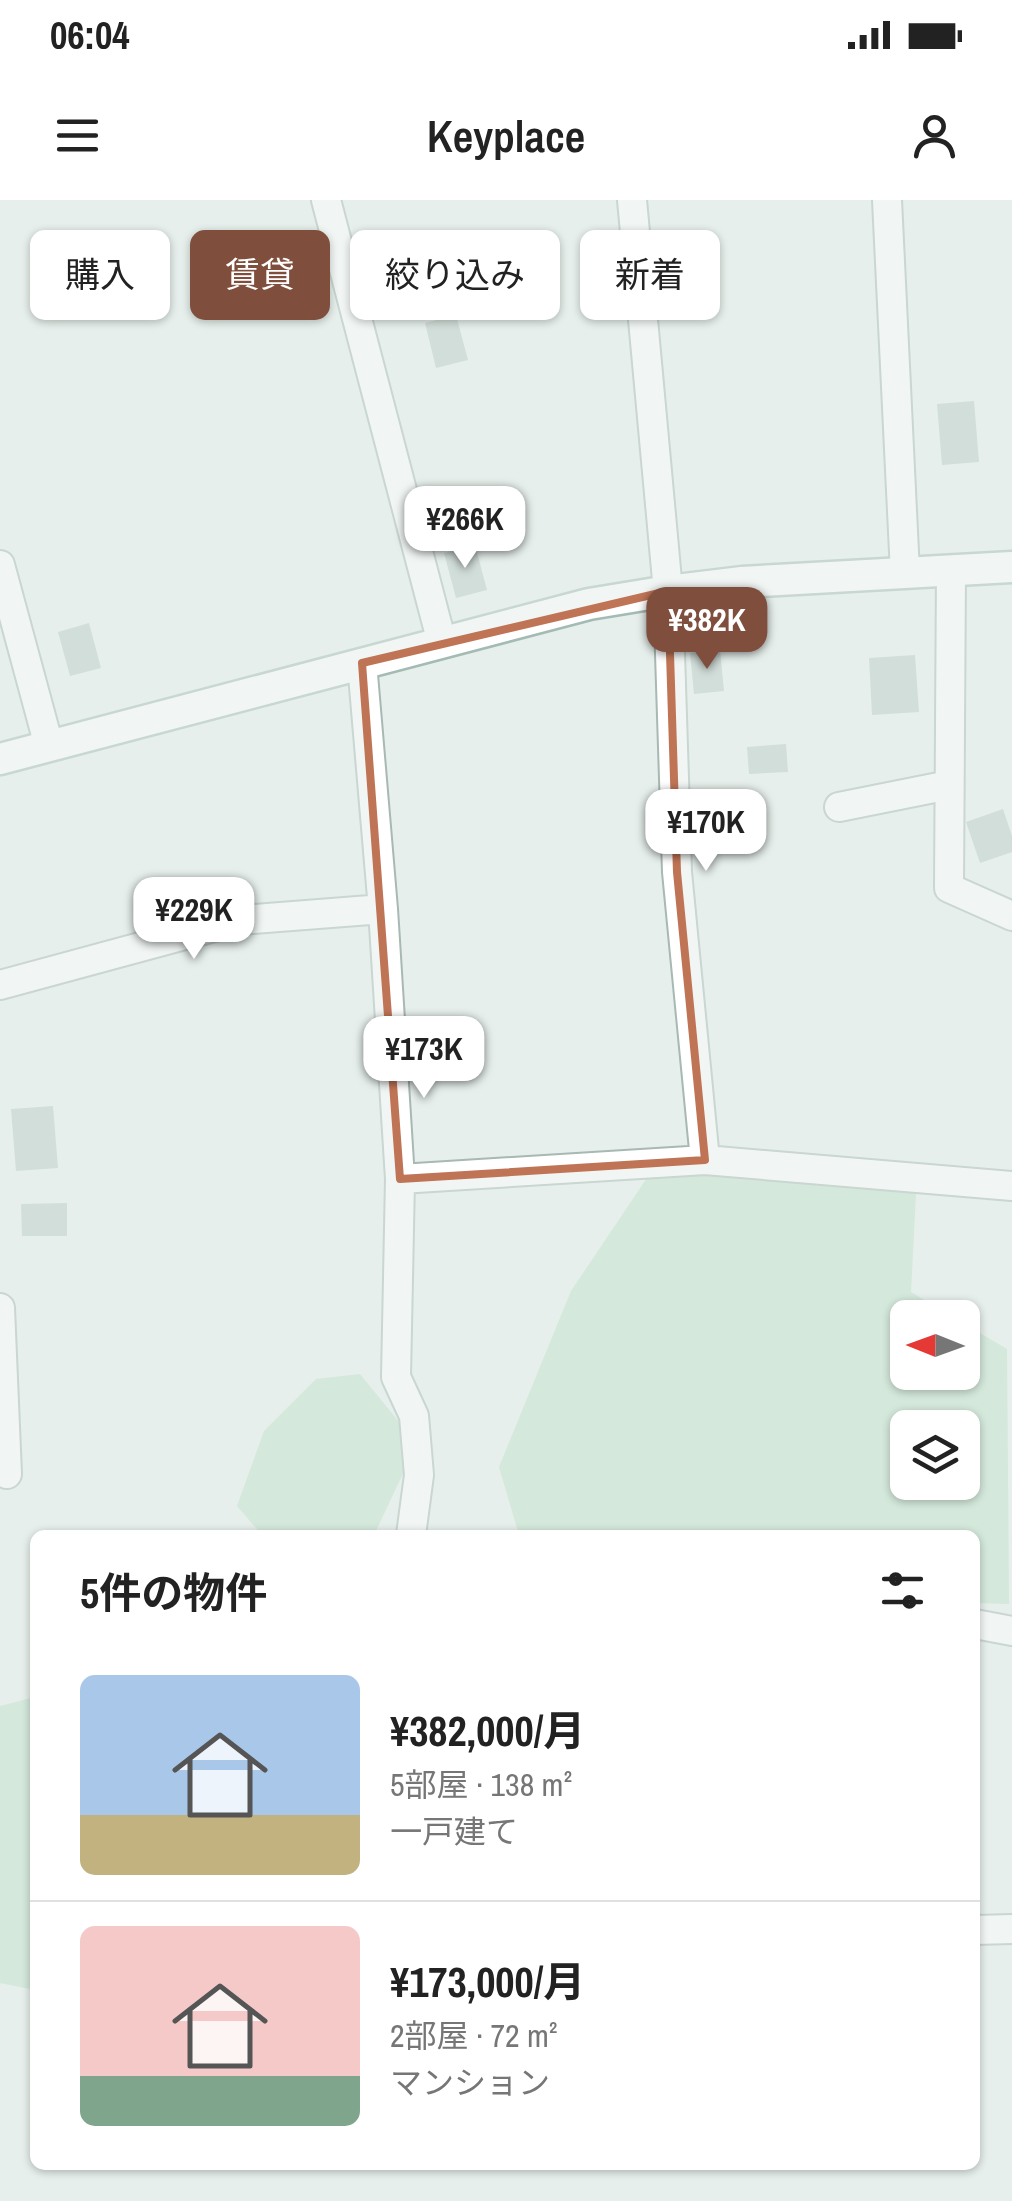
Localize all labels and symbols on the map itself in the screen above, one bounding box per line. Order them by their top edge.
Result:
pin: ¥266K [395,486,535,571]
pin: ¥382K [637,587,777,672]
pin: ¥170K [636,789,776,874]
pin: ¥229K [124,877,264,962]
pin: ¥173K [354,1016,494,1101]
north arrow [890,1300,980,1390]

